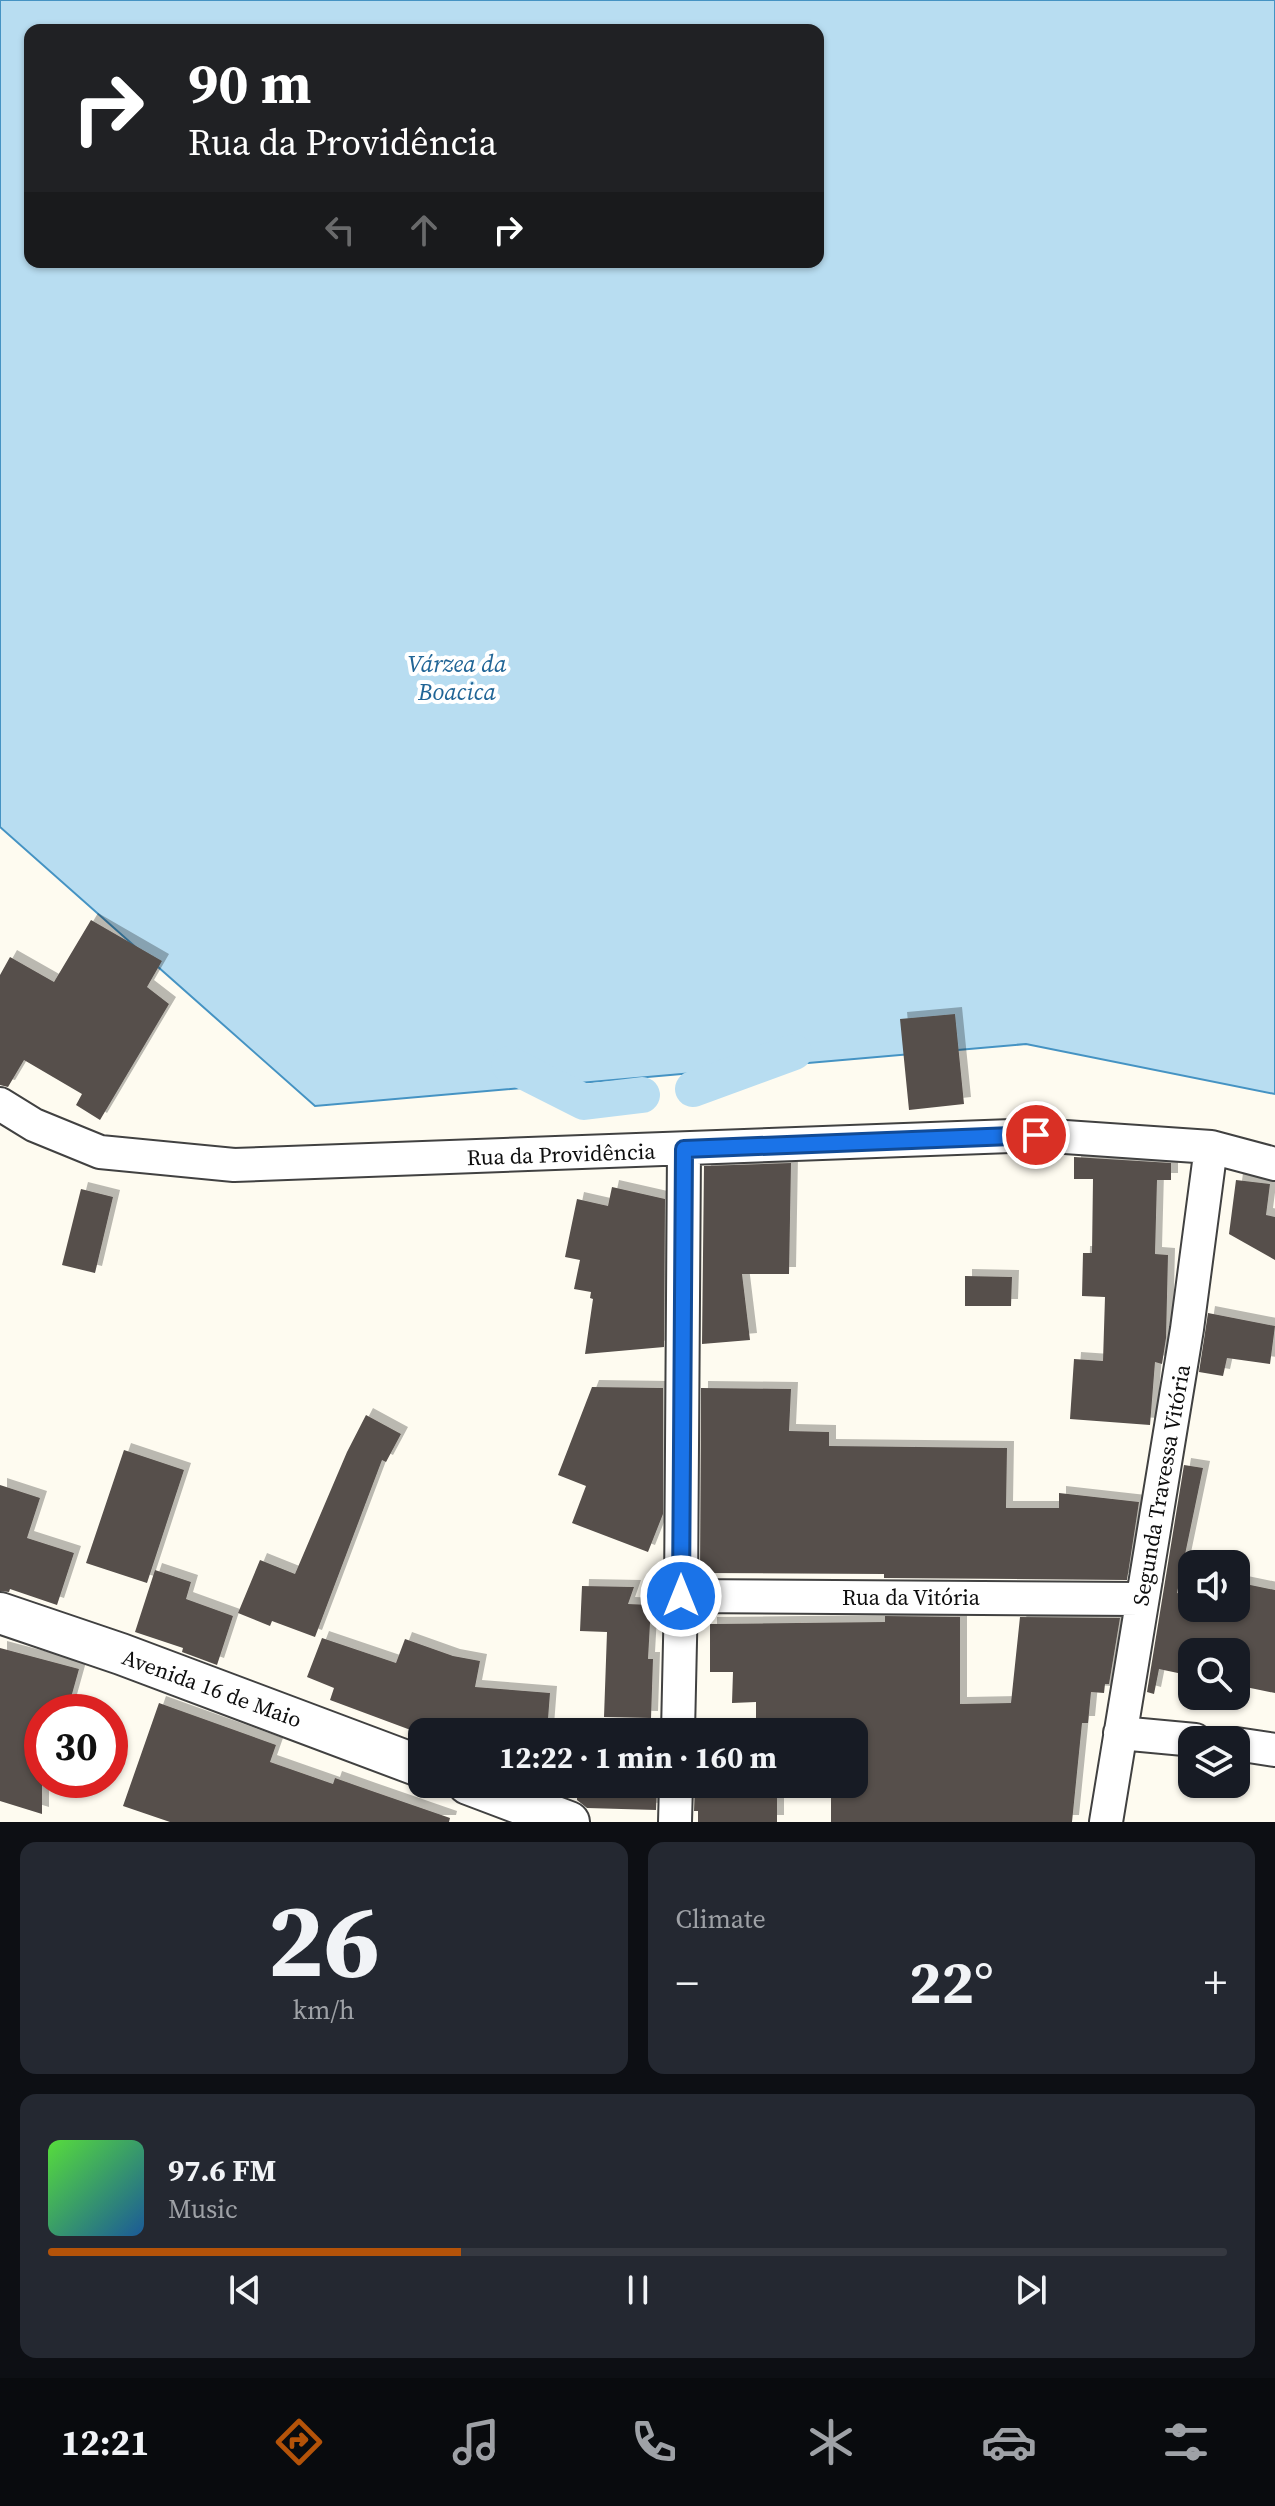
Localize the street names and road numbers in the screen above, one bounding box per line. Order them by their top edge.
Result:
street label: Rua da Providência [466,1136,657,1172]
street label: Segunda Travessa Vitória [1125,1361,1197,1608]
street label: Rua da Vitória [842,1582,981,1612]
street label: Avenida 16 de Maio [118,1642,306,1734]

